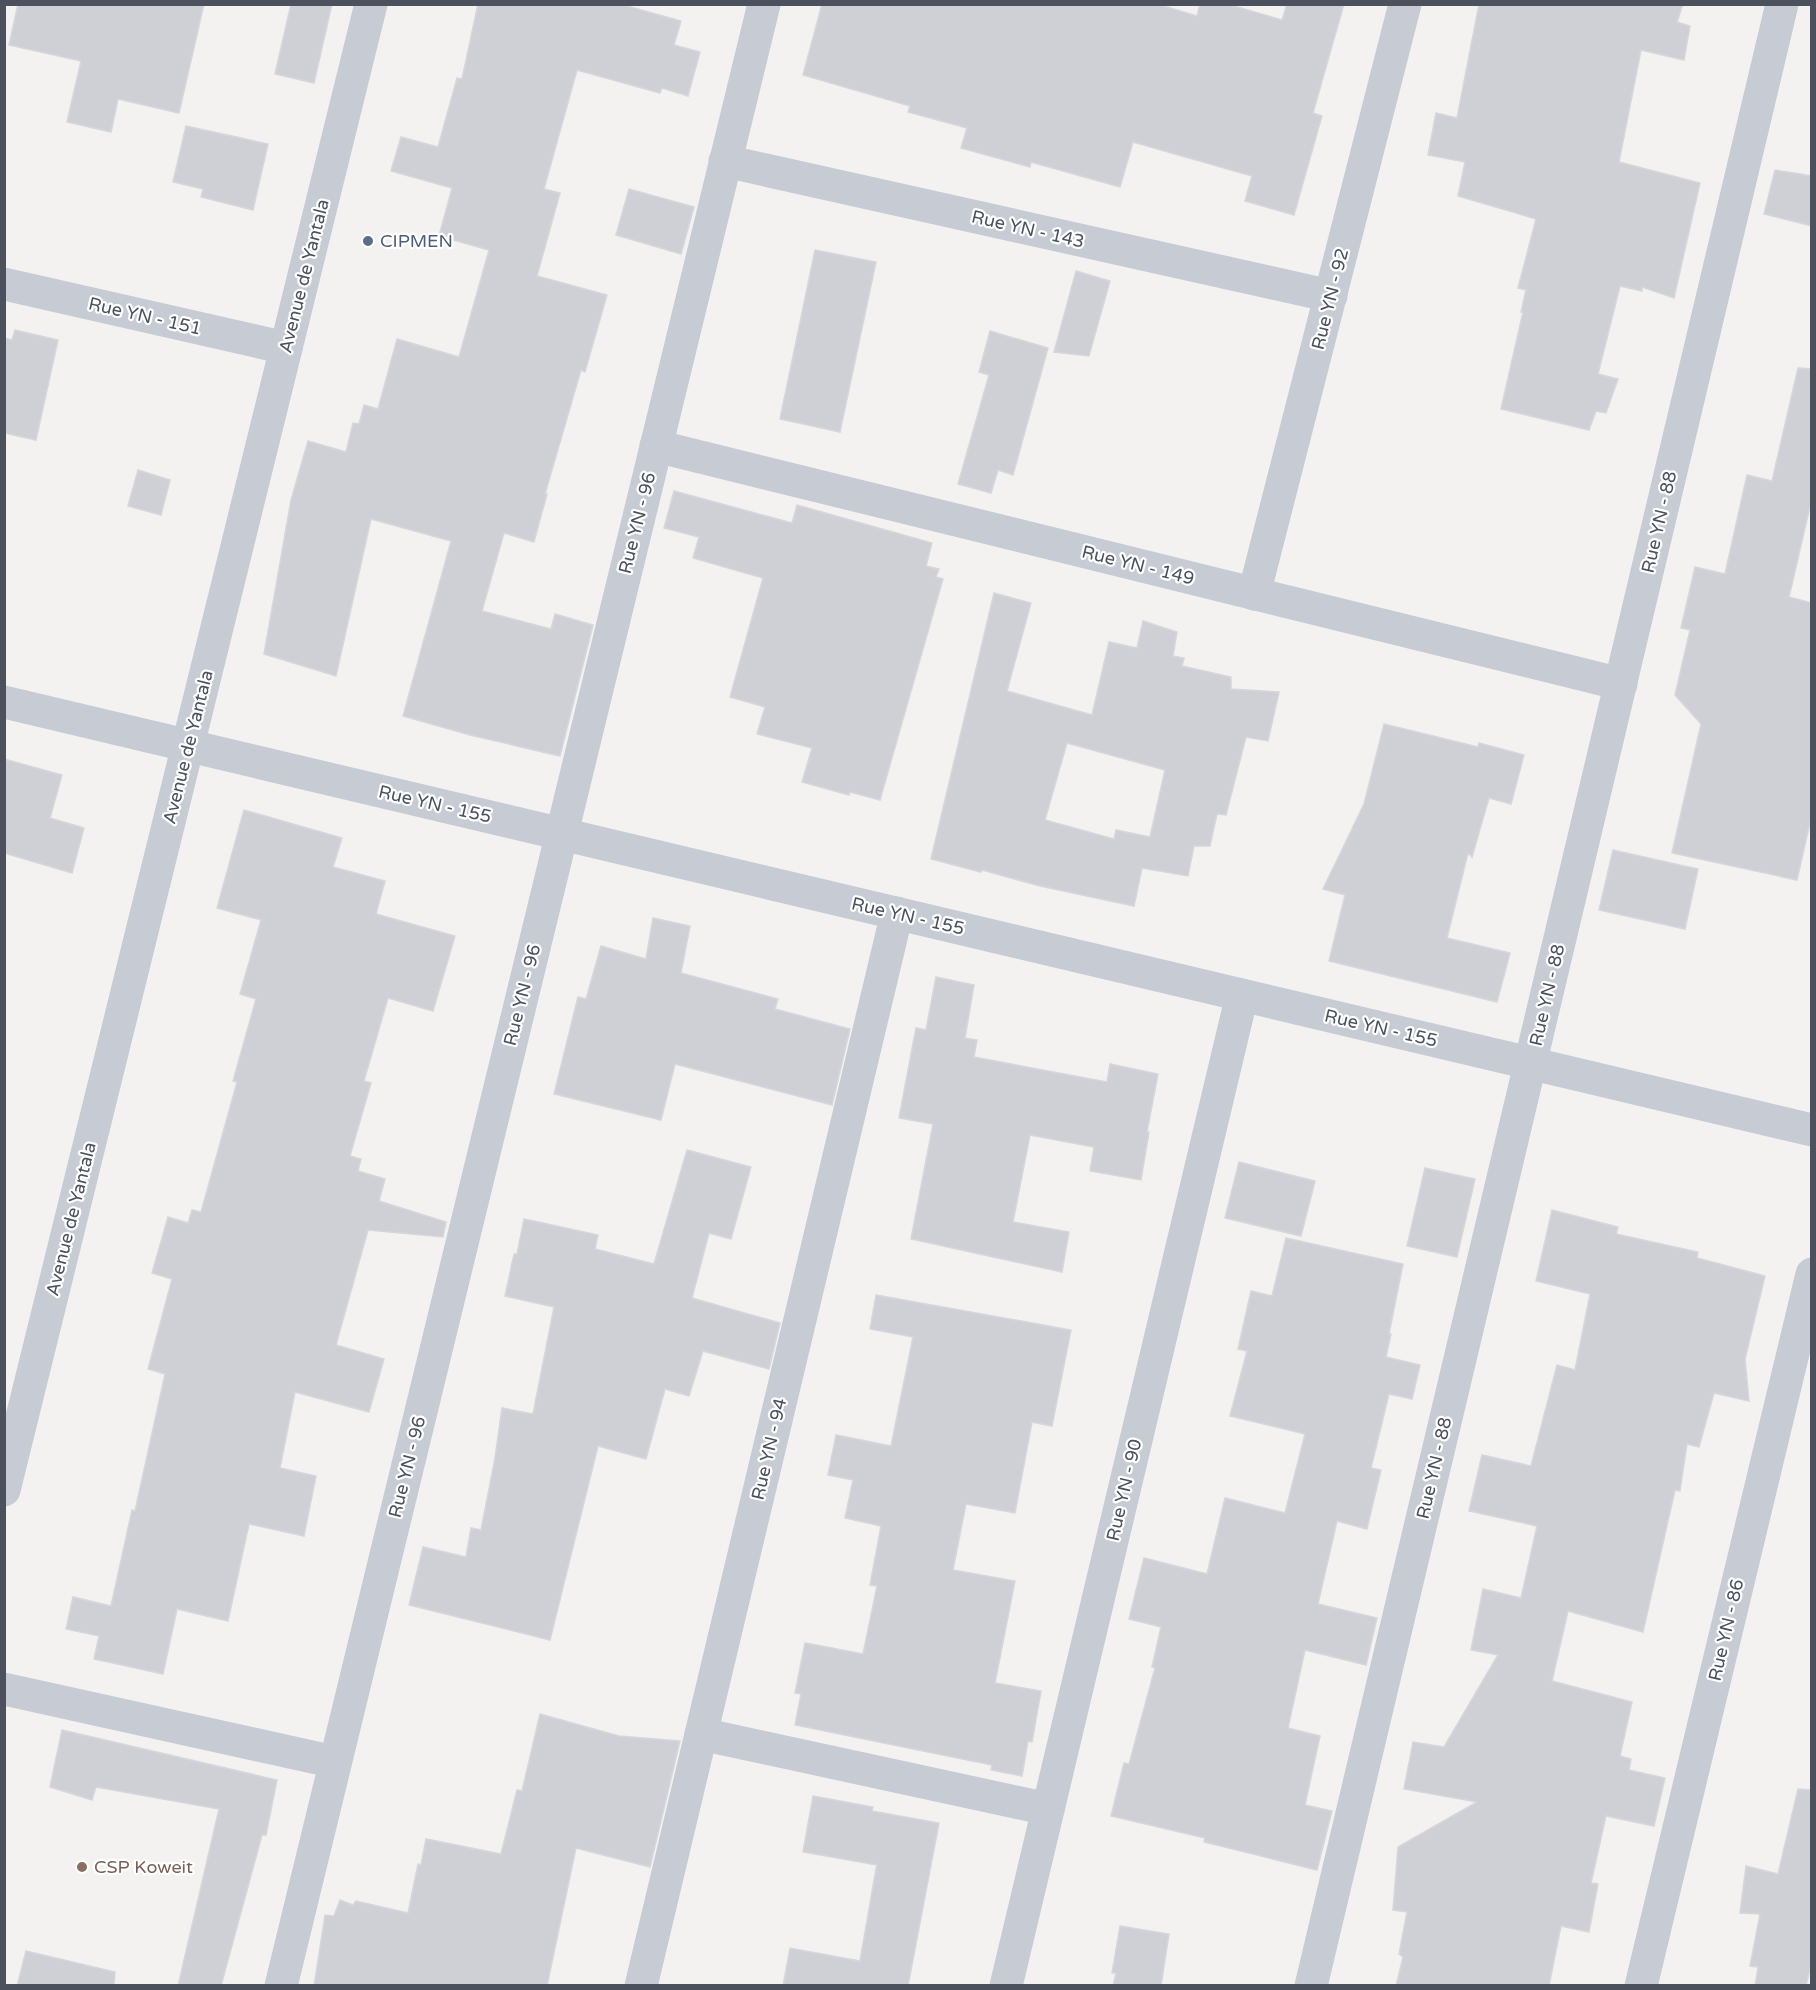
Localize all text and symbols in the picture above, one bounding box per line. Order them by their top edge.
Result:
street label: Avenue de Yantala [274,197,334,355]
street label: Rue YN - 143 [969,205,1087,253]
place label: CIPMEN [380,230,453,252]
marker: CIPMEN [361,234,375,248]
street label: Rue YN - 92 [1307,246,1353,352]
street label: Rue YN - 151 [86,292,204,340]
street label: Rue YN - 88 [1637,469,1681,575]
street label: Rue YN - 96 [614,470,660,576]
street label: Rue YN - 149 [1079,540,1197,590]
street label: Avenue de Yantala [158,668,218,826]
street label: Rue YN - 155 [376,780,494,828]
street label: Rue YN - 155 [849,892,967,940]
street label: Rue YN - 96 [499,942,545,1048]
street label: Rue YN - 88 [1525,942,1569,1048]
street label: Rue YN - 155 [1322,1004,1440,1052]
street label: Avenue de Yantala [41,1140,101,1298]
street label: Rue YN - 94 [747,1396,791,1502]
street label: Rue YN - 96 [384,1414,430,1520]
street label: Rue YN - 88 [1412,1415,1456,1521]
street label: Rue YN - 90 [1102,1437,1146,1543]
street label: Rue YN - 86 [1704,1577,1748,1683]
place label: CSP Koweit [94,1856,193,1878]
marker: CSP Koweit [75,1860,89,1874]

